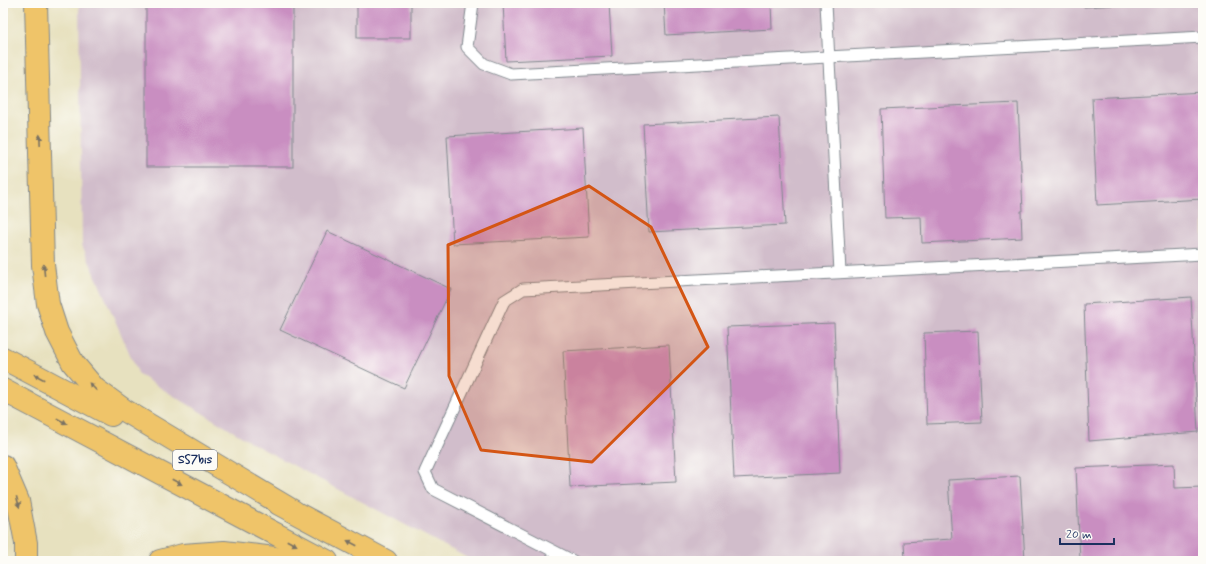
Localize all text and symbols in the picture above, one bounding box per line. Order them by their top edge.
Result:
one-way arrow [37,133,43,146]
one-way arrow [41,264,47,276]
one-way arrow [33,374,45,380]
one-way arrow [89,382,98,392]
one-way arrow [56,418,68,425]
road number: SS7bis [173,450,217,470]
one-way arrow [171,479,183,485]
one-way arrow [15,496,21,508]
scale bar [1060,520,1114,546]
text: 20 m [1066,527,1092,543]
one-way arrow [286,539,298,546]
one-way arrow [346,539,358,546]

